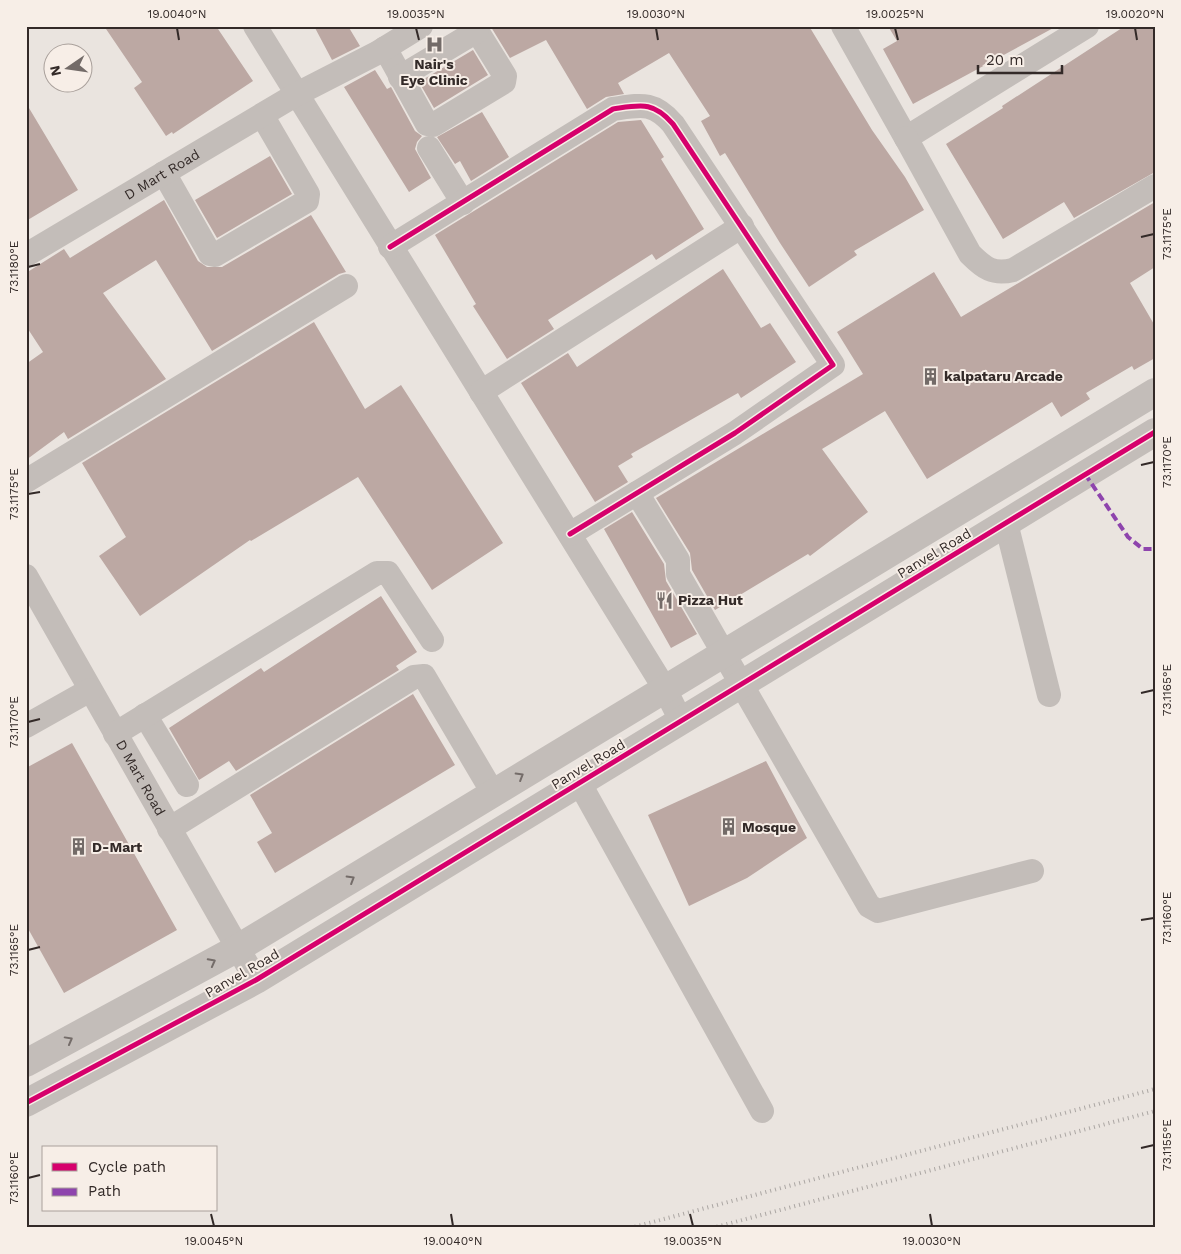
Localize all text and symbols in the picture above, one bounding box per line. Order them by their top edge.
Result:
text: 19.0040°N [148,7,206,21]
text: 19.0035°N [387,7,445,21]
text: 19.0030°N [627,7,685,21]
text: 19.0025°N [866,7,924,21]
text: 19.0020°N [1106,7,1164,21]
hospital icon: Nair's Eye Clinic [424,34,444,54]
north arrow [42,42,92,92]
scale bar [978,42,1062,74]
text: 20 m [986,51,1024,69]
place label: Nair's Eye Clinic [400,56,468,88]
text: N [46,64,64,78]
street label: D Mart Road [121,146,202,203]
text: 73.1175°E [1160,208,1174,260]
text: 73.1180°E [7,240,21,293]
building icon: kalpataru Arcade [920,366,940,386]
place label: kalpataru Arcade [944,368,1063,384]
text: 73.1170°E [1160,436,1174,488]
text: 73.1175°E [7,468,21,520]
street label: Panvel Road [894,525,974,581]
restaurant icon: Pizza Hut [654,590,674,610]
place label: Pizza Hut [678,592,743,608]
text: 73.1165°E [1160,663,1174,716]
text: 73.1170°E [7,696,21,748]
street label: Panvel Road [548,736,628,792]
street label: D Mart Road [113,737,169,818]
one-way arrow [515,773,524,783]
building icon: Mosque [718,817,738,837]
place label: Mosque [742,819,796,835]
building icon: D-Mart [68,837,88,857]
place label: D-Mart [92,839,142,855]
one-way arrow [346,875,355,885]
text: 73.1160°E [1160,891,1174,944]
text: 73.1165°E [7,923,21,976]
street label: Panvel Road [202,945,282,1001]
one-way arrow [206,958,215,968]
one-way arrow [64,1036,73,1046]
text: 73.1155°E [1160,1119,1174,1171]
legend [42,1146,218,1212]
text: 73.1160°E [7,1151,21,1204]
text: Cycle path [88,1158,166,1176]
text: Path [88,1182,121,1200]
text: 19.0045°N [185,1234,243,1248]
text: 19.0040°N [424,1234,482,1248]
text: 19.0035°N [664,1234,722,1248]
text: 19.0030°N [903,1234,961,1248]

